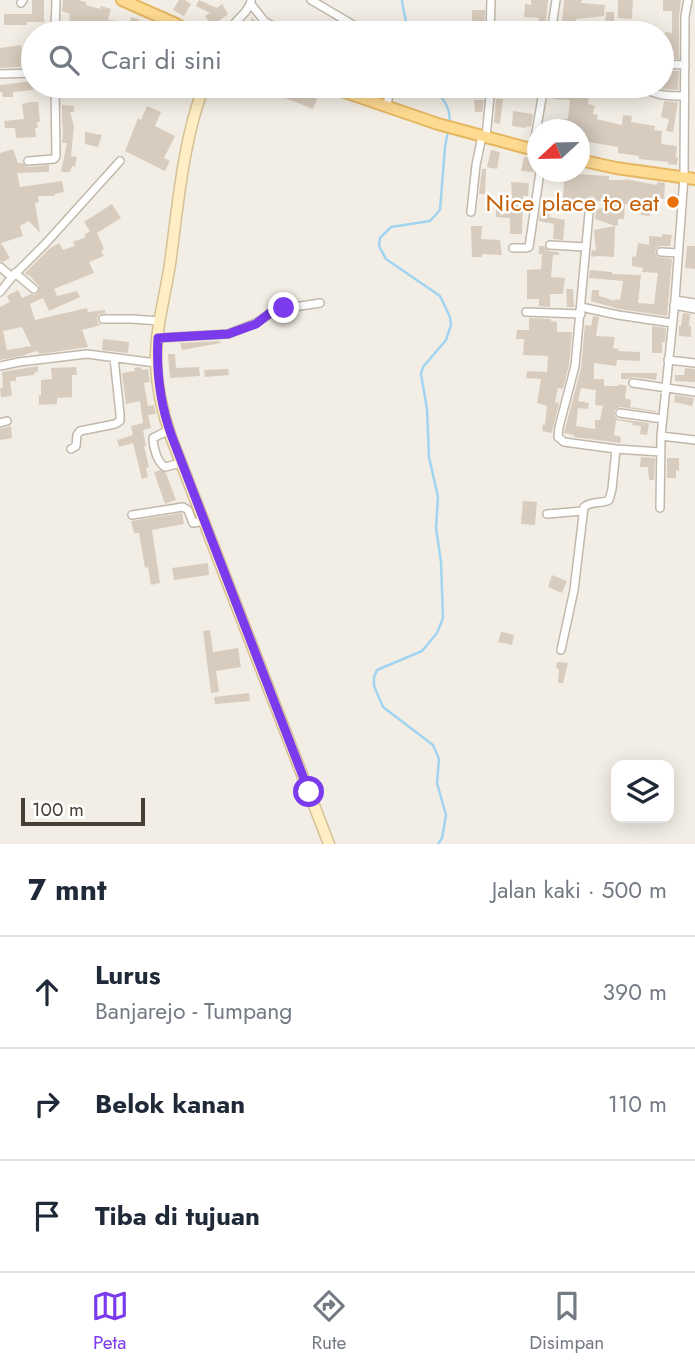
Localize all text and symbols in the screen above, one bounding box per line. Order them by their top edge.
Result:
search box [21,21,674,98]
icon: search [45,41,83,79]
text: Cari di sini [101,41,222,79]
north arrow [527,119,590,182]
place label: Nice place to eat [486,185,659,220]
marker: Nice place to eat [665,194,681,210]
route end [268,292,299,323]
map controls [611,760,674,823]
button: layers [611,760,674,823]
route start [293,776,324,807]
scale bar [21,795,145,827]
text: 100 m [32,796,84,823]
text: 7 mnt [28,868,106,911]
text: Jalan kaki · 500 m [492,873,667,907]
text: Lurus [95,956,161,994]
icon: ahead [28,973,66,1011]
text: 390 m [603,975,667,1009]
text: Banjarejo - Tumpang [95,994,292,1028]
icon: right [28,1085,66,1123]
text: Belok kanan [95,1085,245,1123]
text: 110 m [608,1087,667,1121]
icon: arrive [28,1197,66,1235]
text: Tiba di tujuan [95,1197,260,1235]
tab: Peta [91,1287,129,1356]
tab: Rute [310,1287,348,1356]
tab: Disimpan [529,1287,604,1356]

